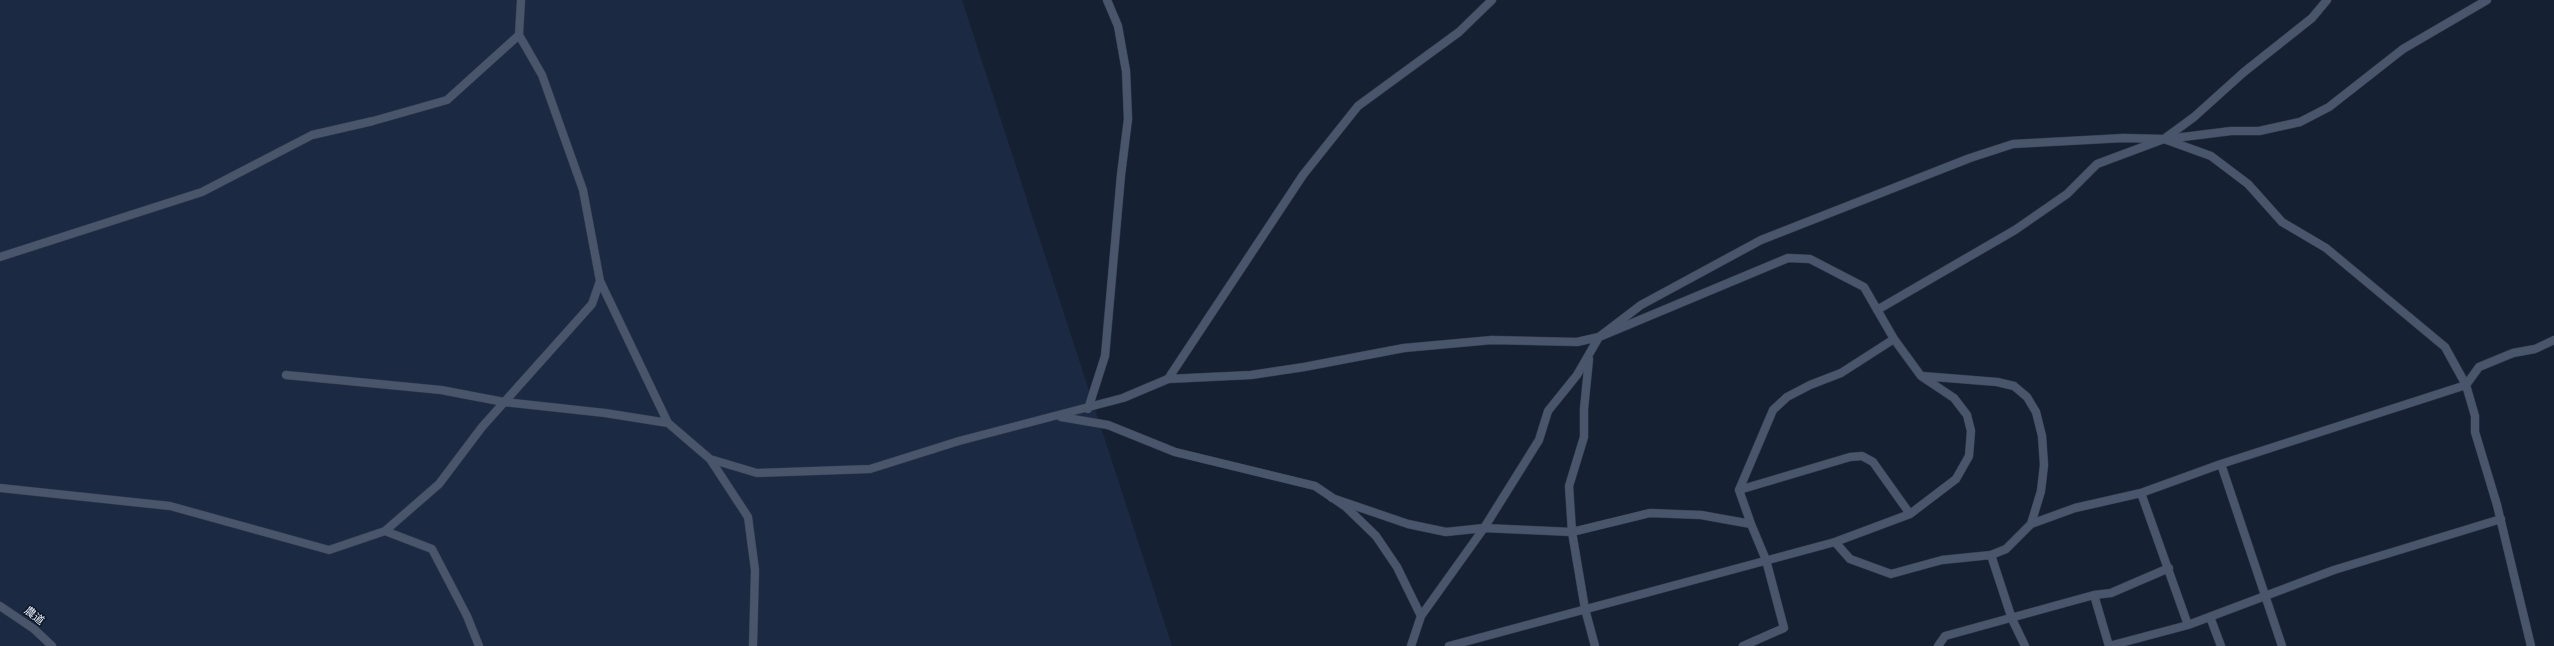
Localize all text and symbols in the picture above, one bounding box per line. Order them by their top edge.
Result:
street label: 農道 [21,604,47,628]

